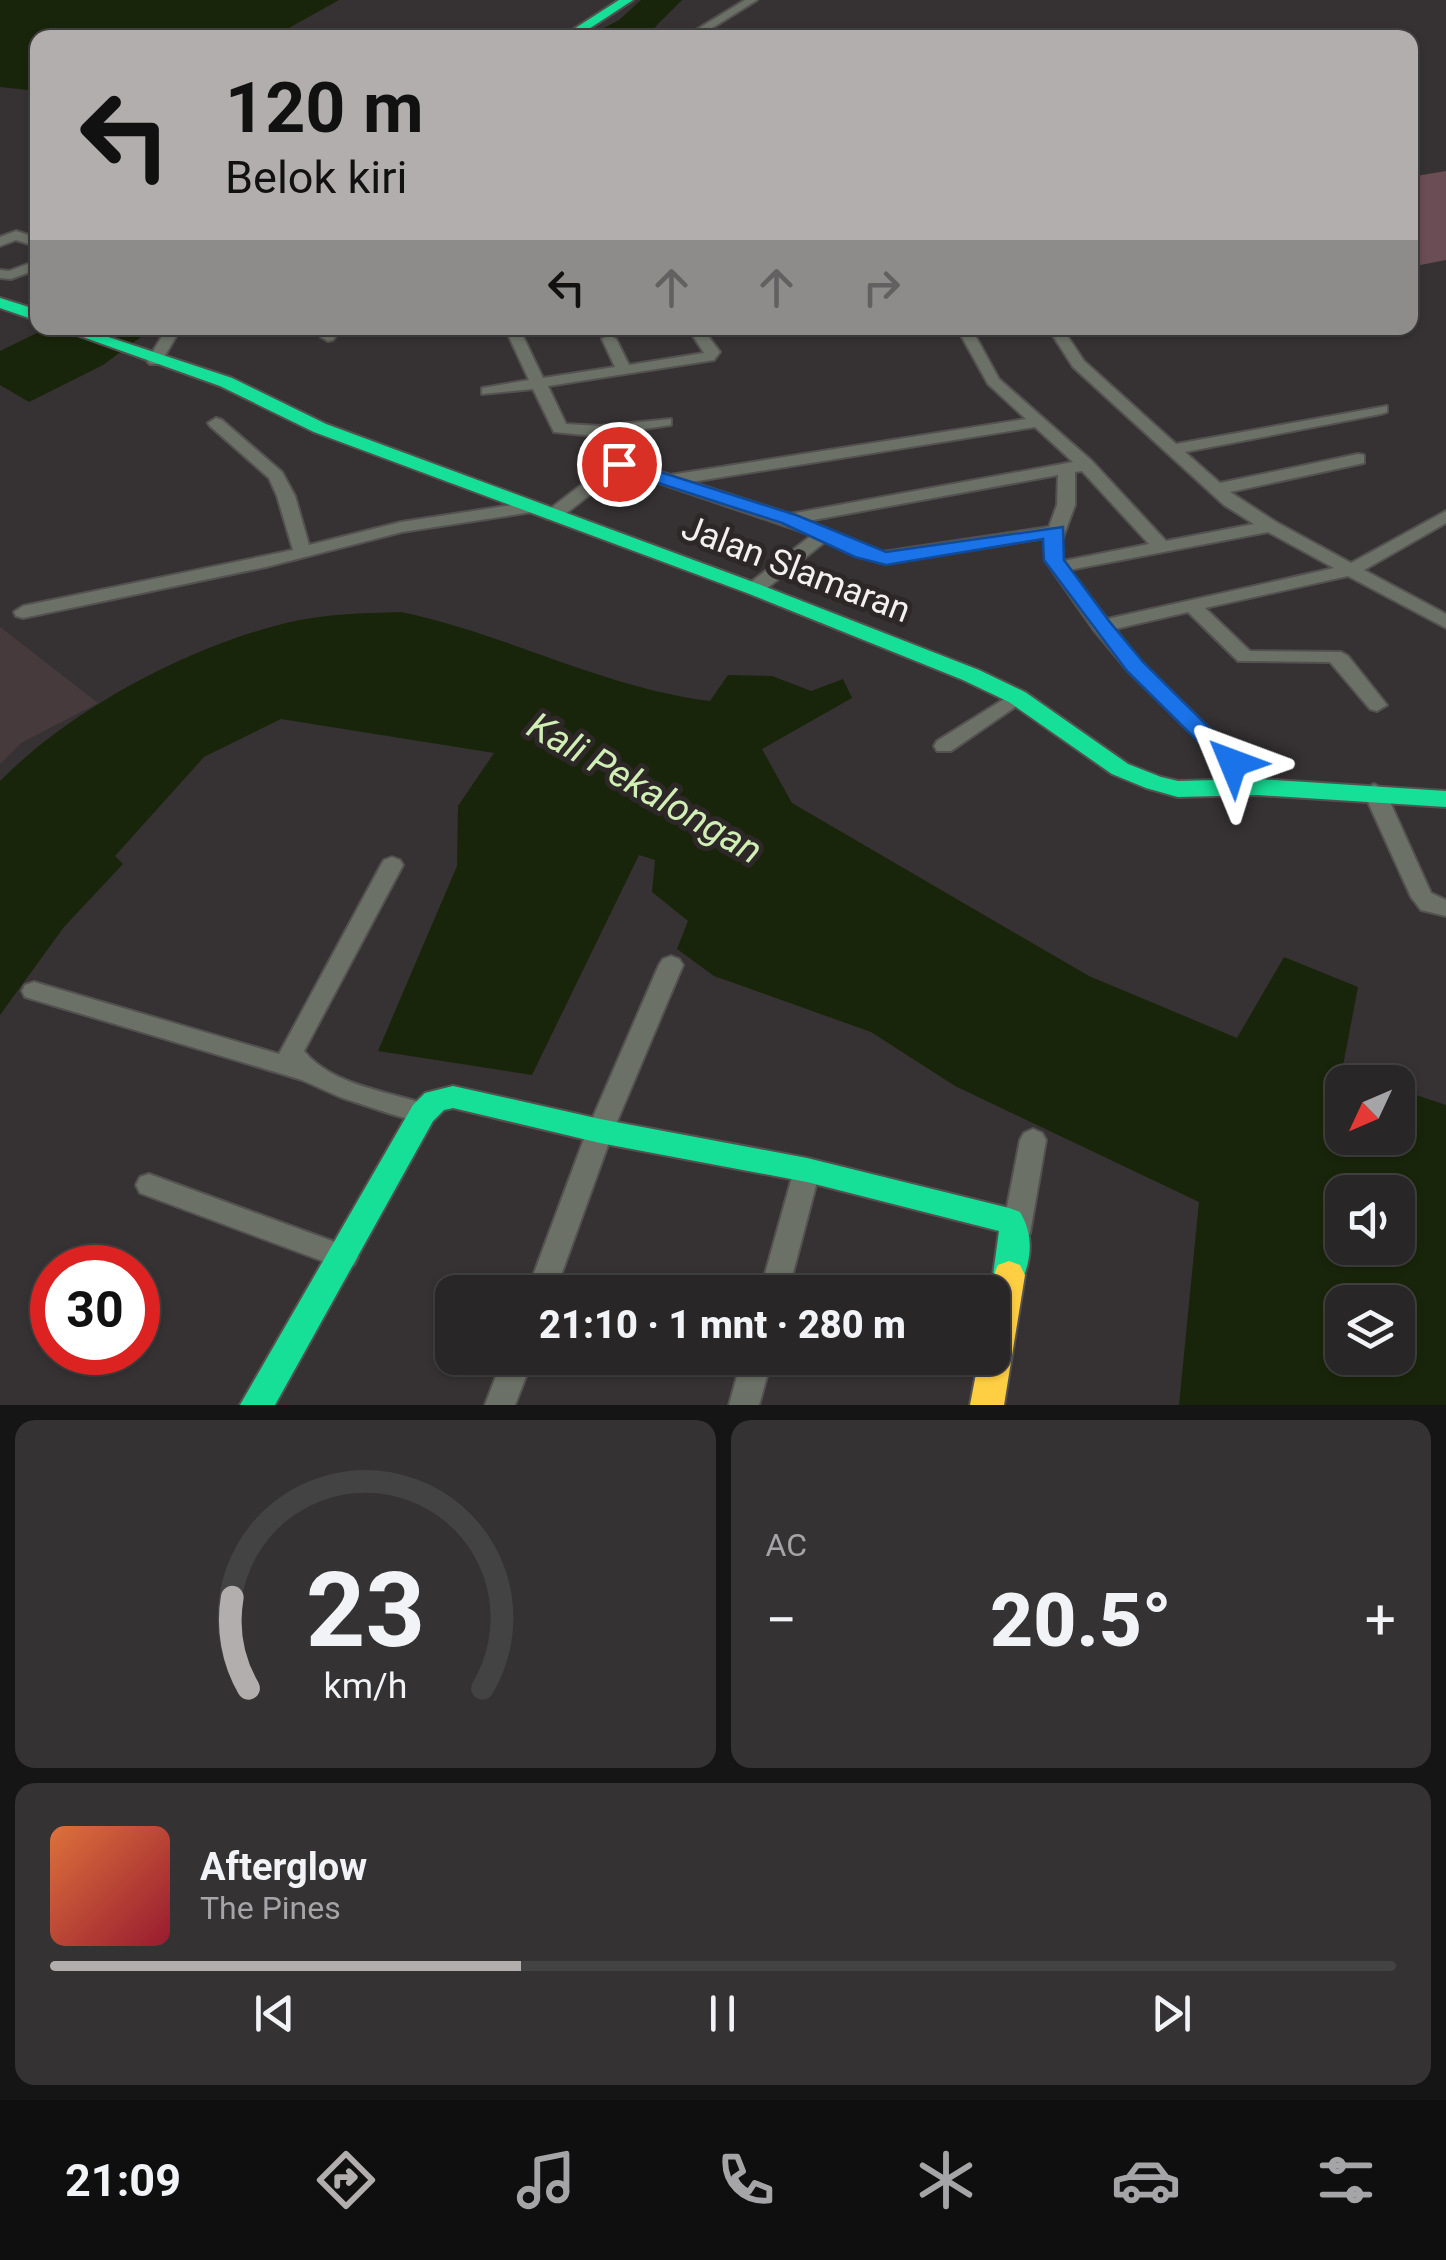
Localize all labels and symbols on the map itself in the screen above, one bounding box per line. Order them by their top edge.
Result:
pin [577,422,662,507]
street label: Jalan Slamaran [676,507,916,631]
water label: Kali Pekalongan [520,703,770,873]
position arrow [1181,711,1285,815]
north arrow [1325,1065,1415,1155]
speed limit sign: 30 [30,1245,160,1375]

